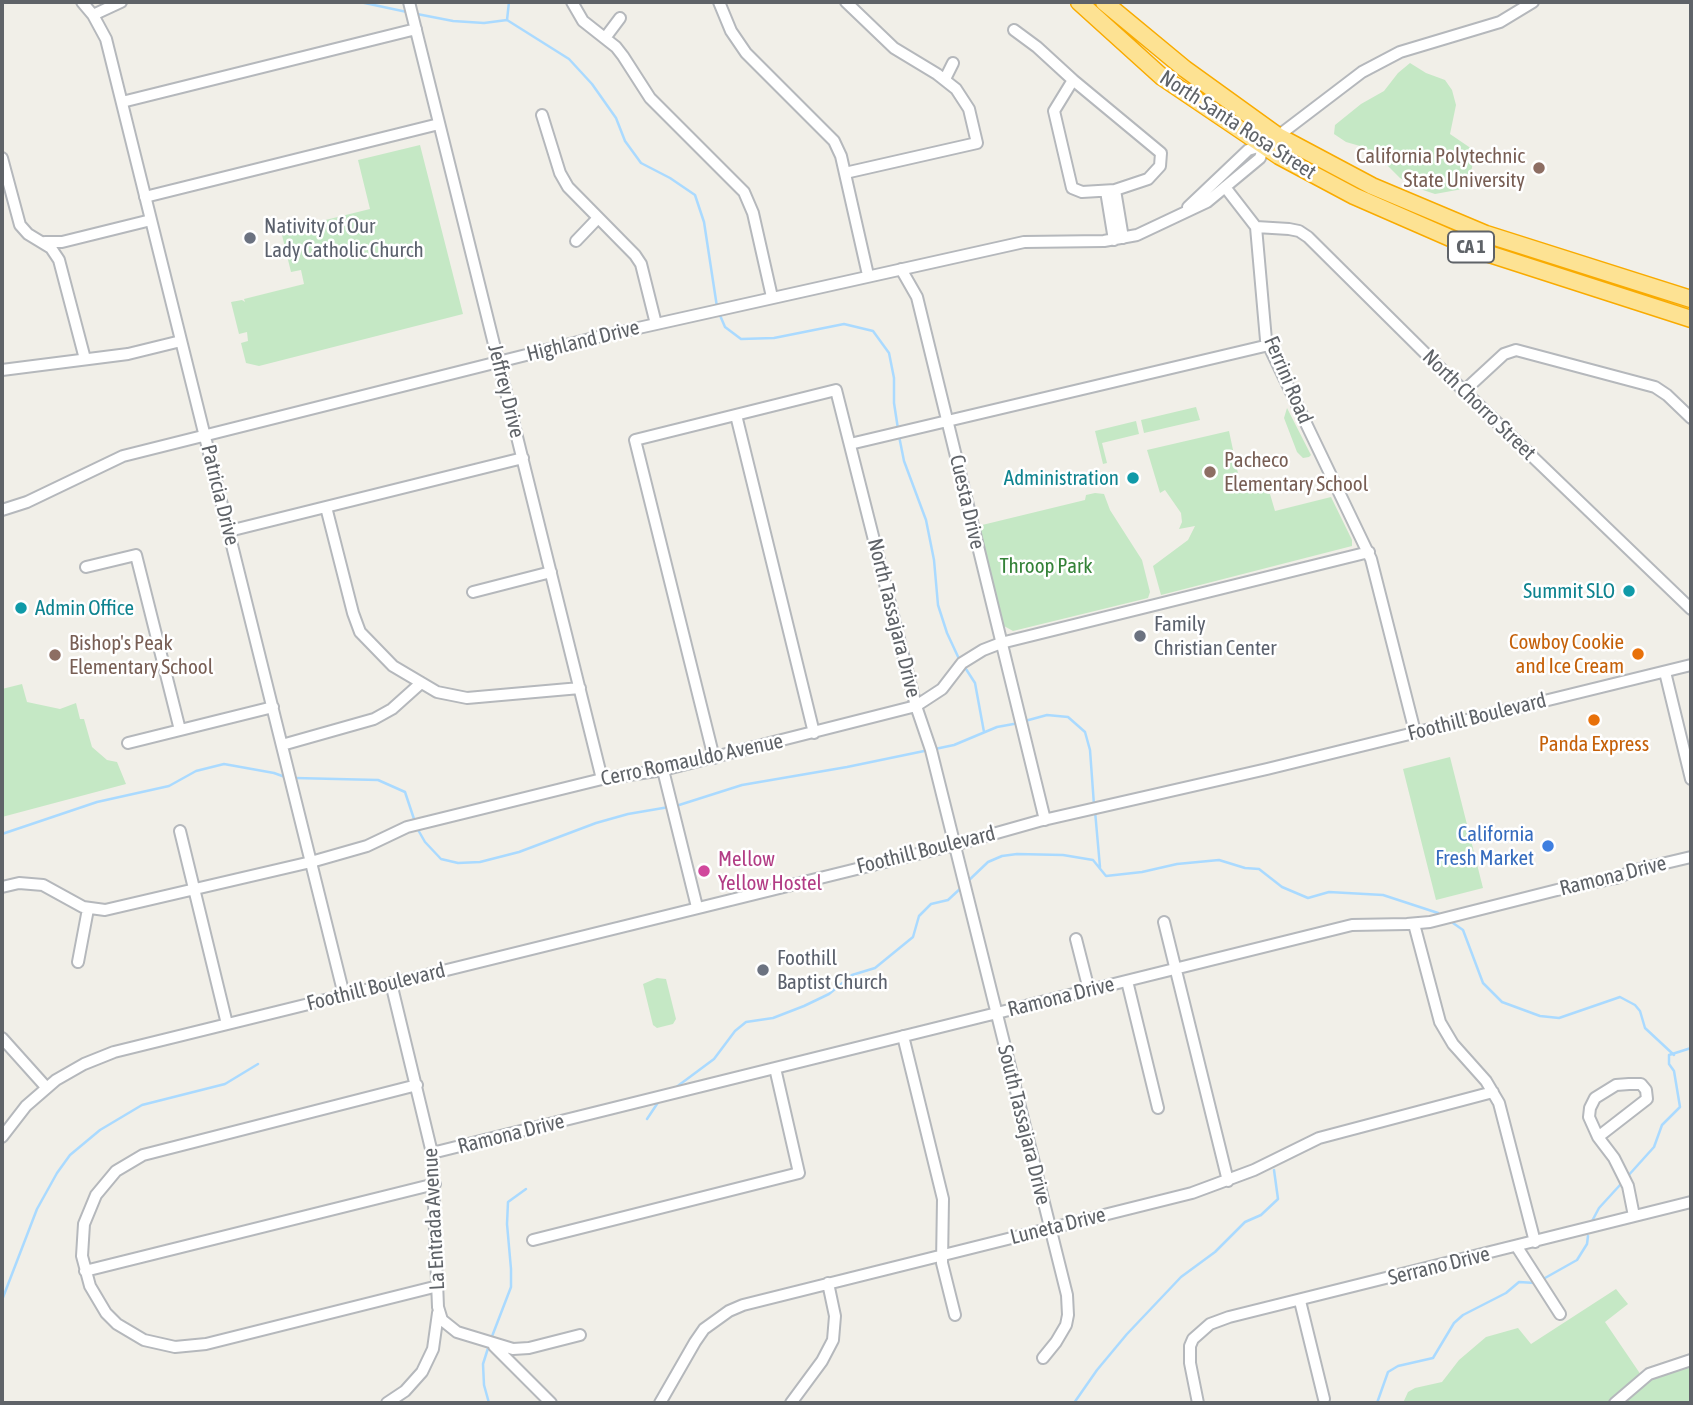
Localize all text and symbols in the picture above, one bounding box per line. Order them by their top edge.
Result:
street label: North Santa Rosa Street [1155,65,1321,185]
place label: California Polytechnic State University [1356,143,1525,193]
marker: California Polytechnic State University [1531,160,1547,176]
place label: Nativity of Our Lady Catholic Church [264,213,424,263]
marker: Nativity of Our Lady Catholic Church [242,230,258,246]
road number: CA 1 [1448,232,1494,262]
street label: Highland Drive [524,315,642,367]
street label: Ferrini Road [1258,332,1318,428]
street label: Jeffrey Drive [482,342,530,440]
street label: North Chorro Street [1417,345,1541,465]
street label: Patricia Drive [195,442,245,548]
place label: Pacheco Elementary School [1224,447,1368,497]
street label: Cuesta Drive [944,452,990,552]
marker: Pacheco Elementary School [1202,464,1218,480]
place label: Administration [1004,465,1119,491]
marker: Administration [1125,470,1141,486]
street label: North Tassajara Drive [862,536,926,700]
park label: Throop Park [1000,553,1092,579]
place label: Summit SLO [1523,578,1615,604]
marker: Summit SLO [1621,583,1637,599]
place label: Admin Office [35,595,134,621]
marker: Admin Office [13,600,29,616]
place label: Family Christian Center [1154,611,1277,661]
marker: Family Christian Center [1132,628,1148,644]
place label: Cowboy Cookie and Ice Cream [1509,629,1624,679]
place label: Bishop's Peak Elementary School [69,630,213,680]
marker: Cowboy Cookie and Ice Cream [1630,646,1646,662]
marker: Bishop's Peak Elementary School [47,647,63,663]
street label: Foothill Boulevard [1405,688,1549,746]
marker: Panda Express [1586,712,1602,728]
street label: Cerro Romauldo Avenue [599,728,785,792]
place label: Panda Express [1539,731,1649,757]
street label: Foothill Boulevard [854,821,998,879]
place label: California Fresh Market [1435,821,1534,871]
marker: California Fresh Market [1540,838,1556,854]
place label: Mellow Yellow Hostel [718,846,822,896]
street label: Ramona Drive [1557,851,1669,901]
marker: Mellow Yellow Hostel [696,863,712,879]
place label: Foothill Baptist Church [777,945,888,995]
street label: Foothill Boulevard [304,958,448,1016]
marker: Foothill Baptist Church [755,962,771,978]
street label: Ramona Drive [1005,972,1117,1022]
street label: South Tassajara Drive [992,1042,1056,1208]
street label: Ramona Drive [455,1109,567,1159]
street label: La Entrada Avenue [418,1147,450,1291]
street label: Luneta Drive [1008,1202,1108,1250]
street label: Serrano Drive [1386,1241,1492,1291]

